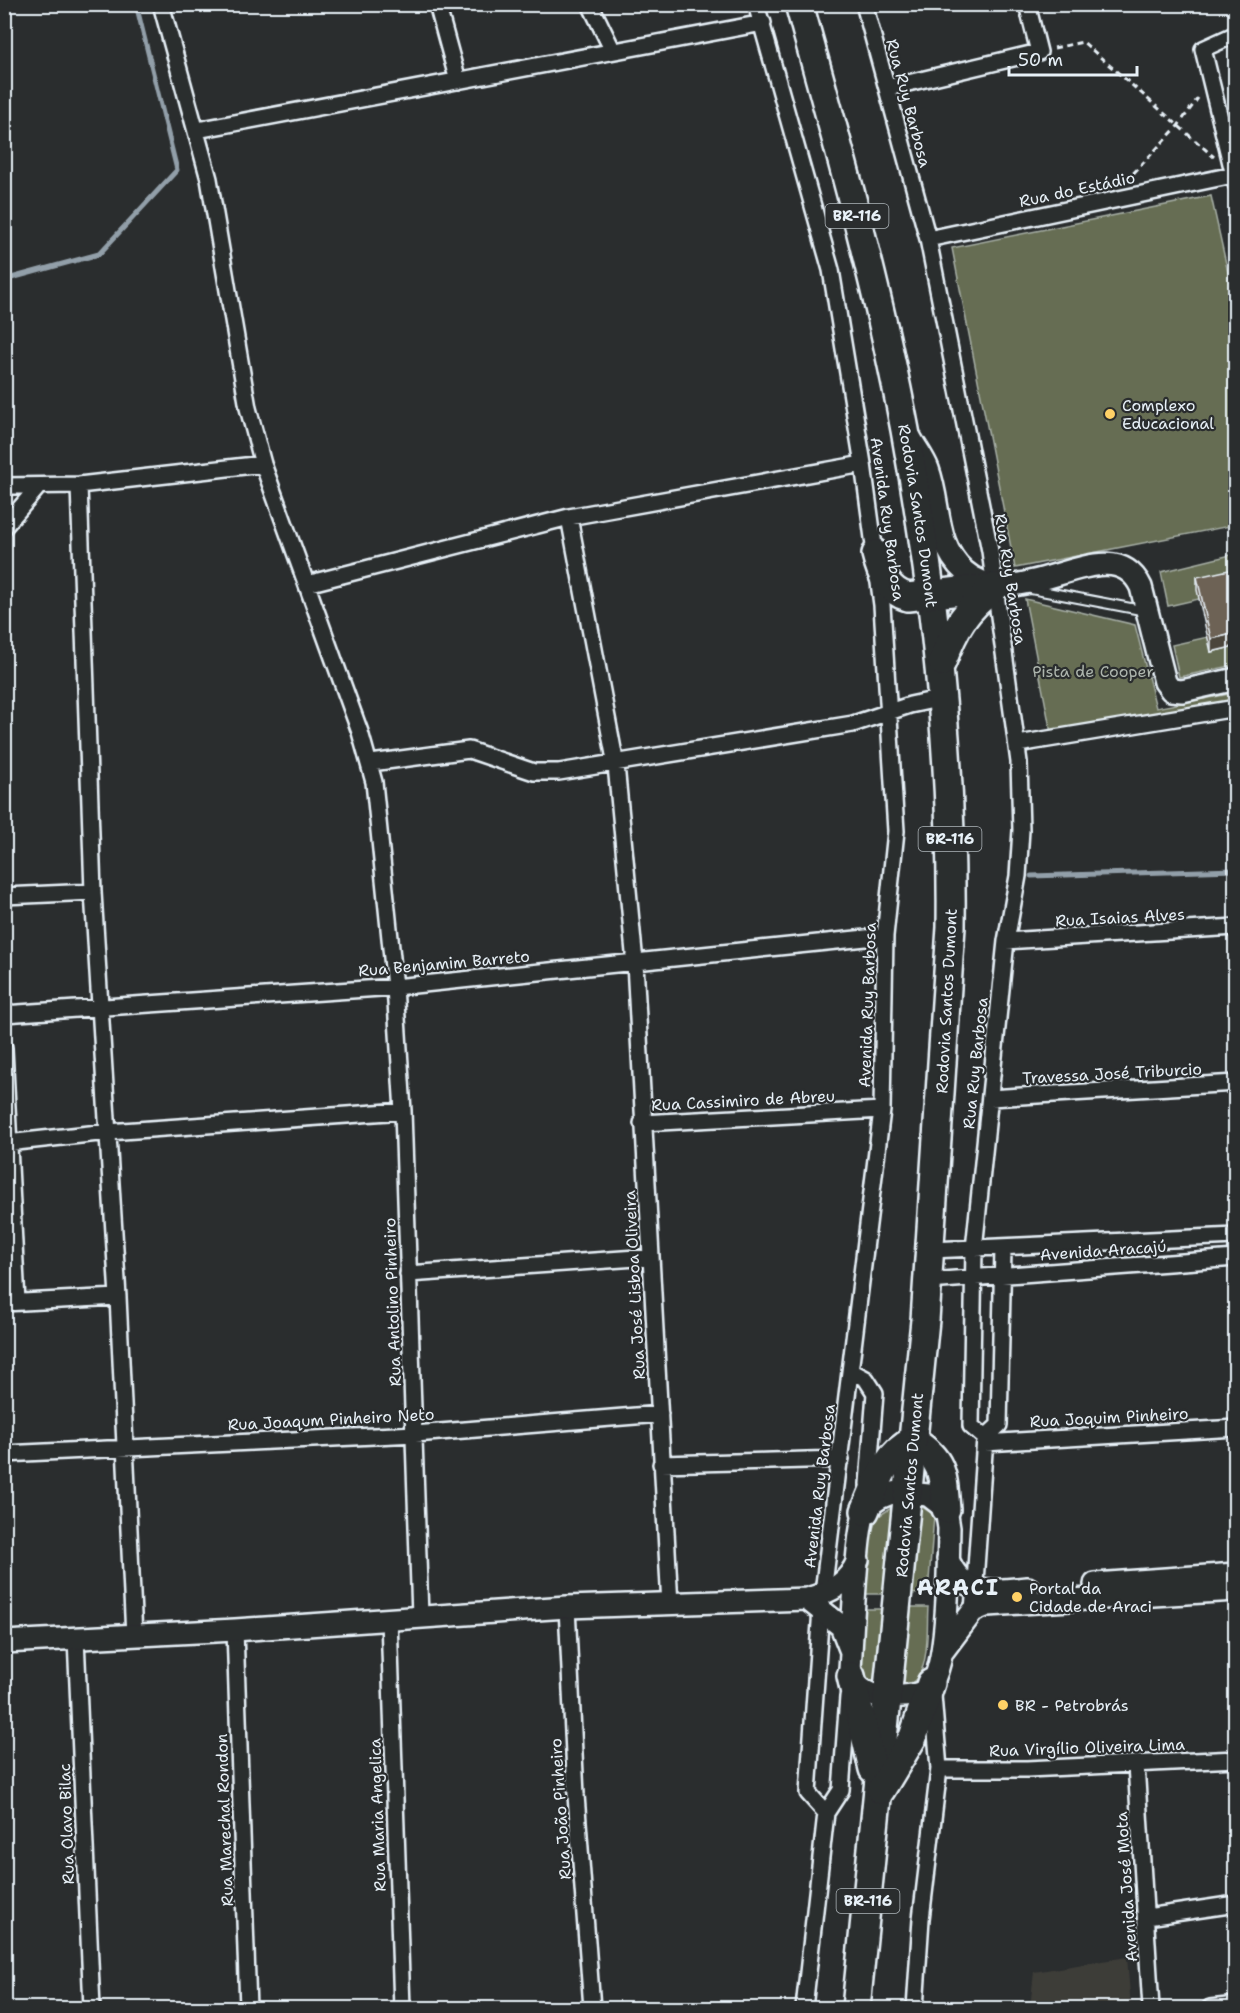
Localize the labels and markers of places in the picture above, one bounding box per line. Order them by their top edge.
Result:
place label: Complexo Educacional [1122,395,1214,434]
marker: Complexo Educacional [1103,407,1117,421]
place label: Portal da Cidade de Araci [1029,1578,1152,1617]
marker: Portal da Cidade de Araci [1010,1590,1024,1604]
place label: BR - Petrobrás [1015,1695,1129,1716]
marker: BR - Petrobrás [996,1698,1010,1712]

